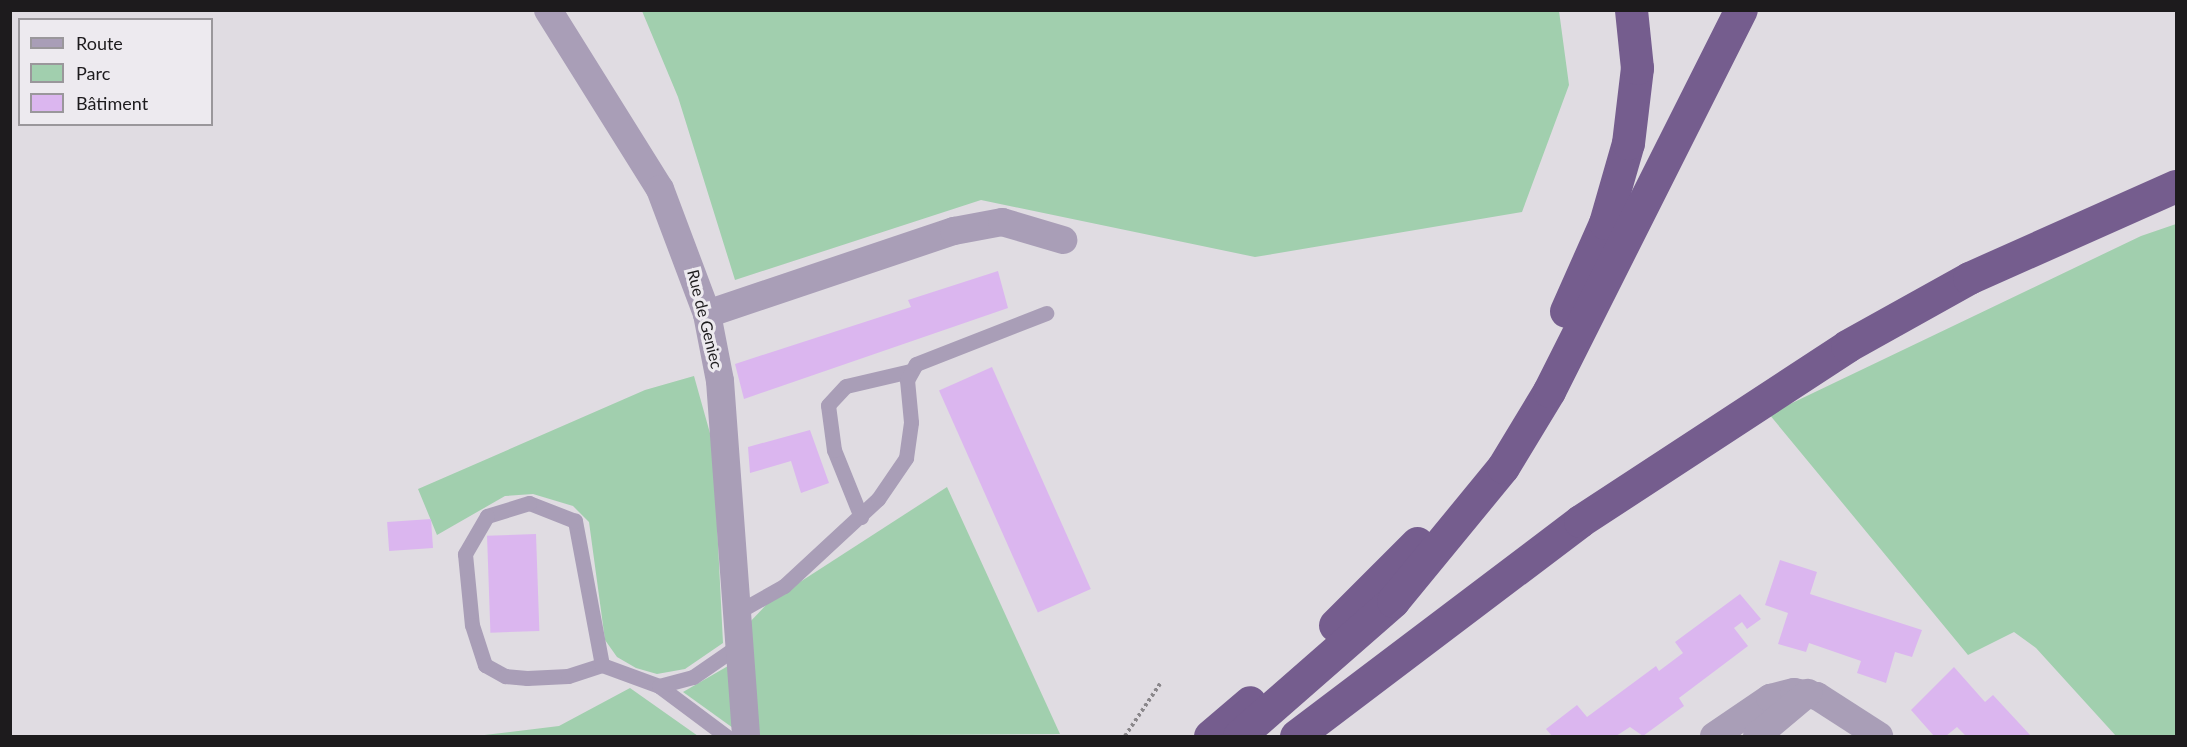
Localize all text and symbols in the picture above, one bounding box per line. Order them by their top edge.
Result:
legend [18,18,213,126]
text: Route [76,32,123,54]
text: Parc [76,62,110,84]
text: Bâtiment [76,92,148,114]
street label: Rue de Geniec [683,267,727,371]

